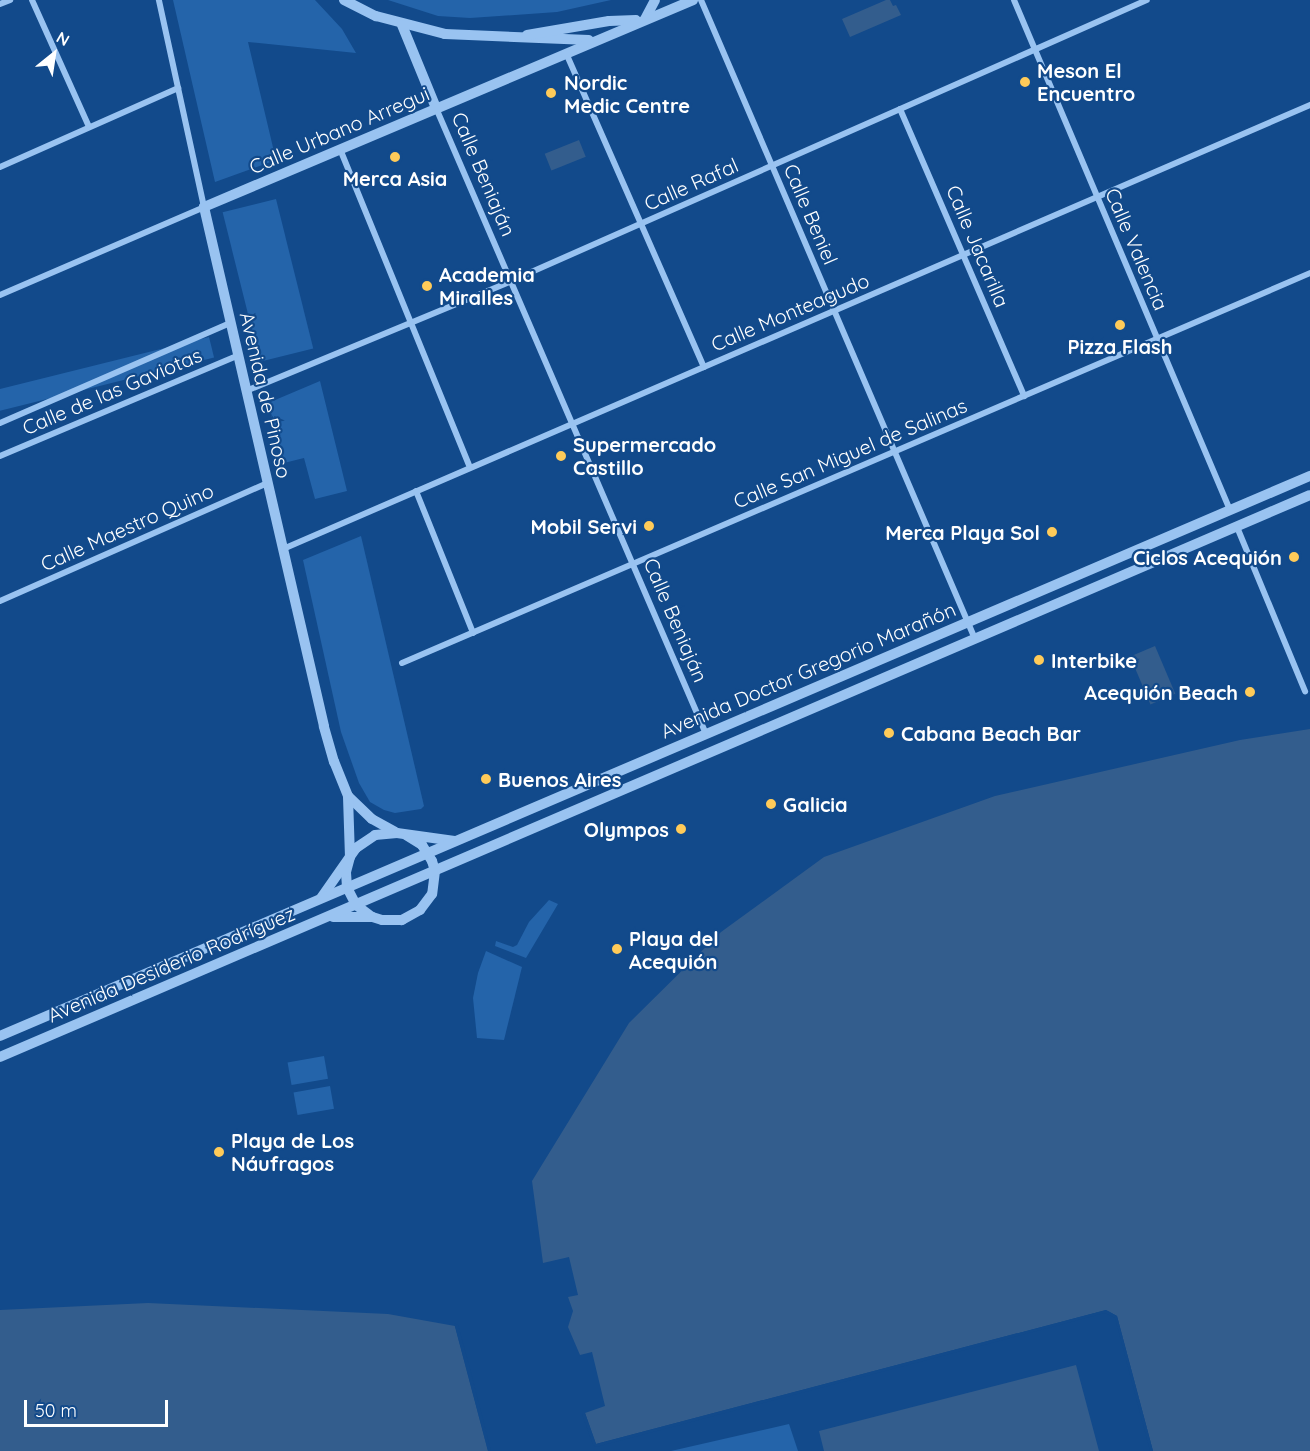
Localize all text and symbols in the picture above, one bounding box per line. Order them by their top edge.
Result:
north arrow [24,24,84,84]
text: N [53,27,73,50]
place label: Meson El Encuentro [1037,58,1135,105]
place label: Nordic Medic Centre [564,70,690,117]
marker: Meson El Encuentro [1018,75,1032,89]
street label: Calle Urbano Arregui [245,81,433,179]
marker: Nordic Medic Centre [542,84,560,102]
street label: Calle Beniaján [447,108,521,240]
marker: Merca Asia [388,150,402,164]
street label: Calle Rafal [640,153,742,215]
street label: Calle Beniel [779,160,843,268]
place label: Merca Asia [343,166,447,190]
street label: Calle Jacarilla [942,181,1014,311]
street label: Calle Valencia [1101,184,1173,314]
place label: Academia Miralles [439,262,535,309]
street label: Calle Monteagudo [707,268,873,356]
marker: Academia Miralles [420,279,434,293]
street label: Avenida de Pinoso [235,310,297,480]
marker: Pizza Flash [1113,318,1127,332]
place label: Pizza Flash [1068,334,1172,358]
street label: Calle de las Gaviotas [19,342,205,440]
street label: Calle San Miguel de Salinas [730,393,970,513]
place label: Supermercado Castillo [573,432,716,479]
marker: Supermercado Castillo [554,449,568,463]
street label: Calle Maestro Quino [37,478,217,576]
place label: Mobil Servi [530,514,637,538]
marker: Mobil Servi [642,519,656,533]
place label: Merca Playa Sol [885,520,1040,544]
marker: Merca Playa Sol [1045,525,1059,539]
place label: Ciclos Acequión [1133,545,1282,569]
marker: Ciclos Acequión [1287,550,1301,564]
street label: Calle Beniaján [639,554,713,686]
street label: Avenida Doctor Gregorio Marañón [657,597,959,743]
place label: Interbike [1051,648,1137,672]
marker: Interbike [1032,653,1046,667]
place label: Acequión Beach [1084,680,1238,704]
marker: Acequión Beach [1243,685,1257,699]
place label: Cabana Beach Bar [901,721,1081,745]
marker: Cabana Beach Bar [882,726,896,740]
place label: Buenos Aires [498,767,621,791]
marker: Buenos Aires [479,772,493,786]
place label: Galicia [783,792,848,816]
marker: Galicia [764,797,778,811]
place label: Olympos [584,817,669,841]
marker: Olympos [674,822,688,836]
street label: Avenida Desiderio Rodríguez [44,901,298,1027]
place label: Playa del Acequión [629,926,719,973]
marker: Playa del Acequión [610,942,624,956]
place label: Playa de Los Náufragos [231,1128,354,1175]
marker: Playa de Los Náufragos [212,1145,226,1159]
scale bar [27,1388,171,1426]
text: 50 m [35,1399,77,1422]

